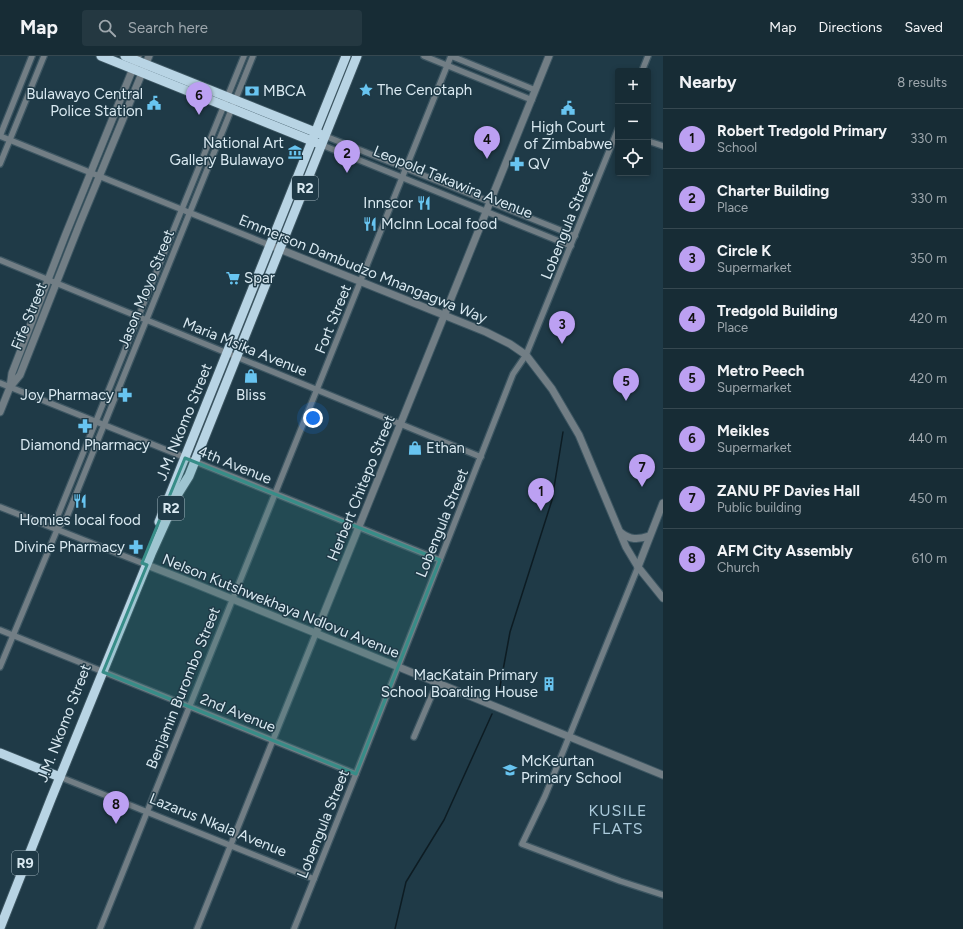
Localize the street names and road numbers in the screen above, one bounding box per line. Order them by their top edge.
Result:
street label: Leopold Takawira Avenue [371,142,535,222]
street label: Lobengula Street [537,168,597,282]
road number: R2 [292,176,318,200]
street label: Emmerson Dambudzo Mnangagwa Way [236,211,490,327]
street label: Jason Moyo Street [114,227,178,351]
street label: Fife Street [7,279,51,352]
street label: Fort Street [311,281,355,356]
street label: Maria Msika Avenue [180,314,310,380]
street label: J.M. Nkomo Street [152,360,216,483]
street label: Herbert Chitepo Street [323,412,399,564]
street label: 4th Avenue [196,442,274,488]
street label: Lobengula Street [412,466,472,580]
road number: R2 [158,496,184,520]
street label: Nelson Kutshwekhaya Ndlovu Avenue [160,550,402,662]
street label: Benjamin Burombo Street [142,604,224,772]
street label: J.M. Nkomo Street [33,661,95,785]
street label: 2nd Avenue [198,690,278,736]
street label: Lobengula Street [293,767,353,881]
street label: Lazarus Nkala Avenue [147,789,289,861]
road number: R9 [12,851,38,875]

